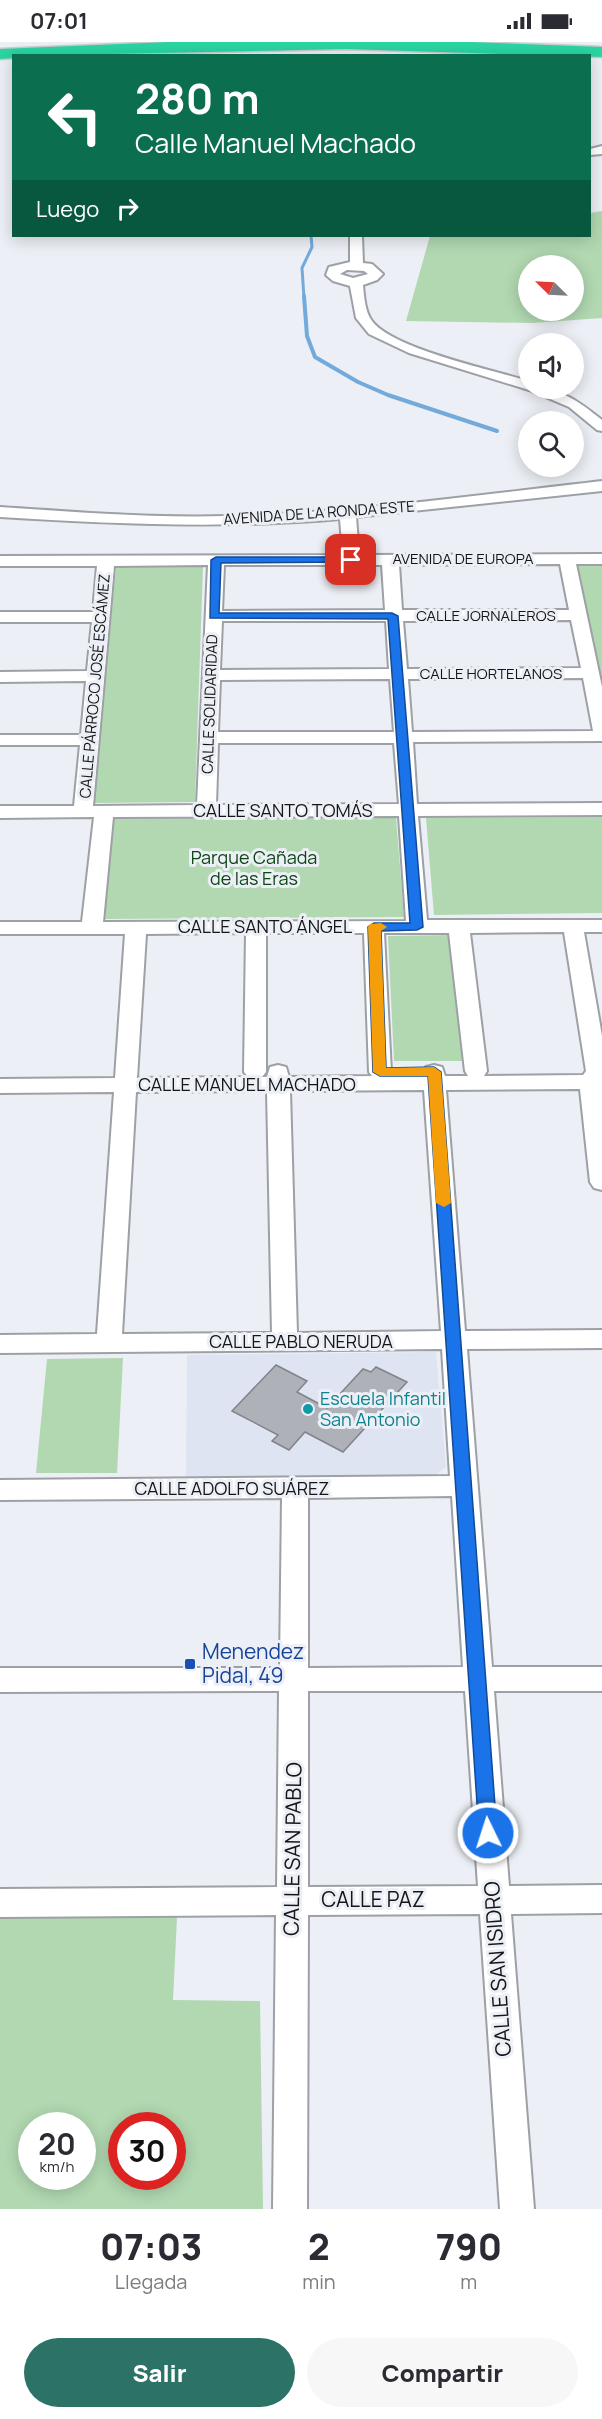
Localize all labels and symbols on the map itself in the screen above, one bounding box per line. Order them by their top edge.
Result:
north arrow [518,255,584,321]
street label: AVENIDA DE LA RONDA ESTE [223,495,415,530]
pin [325,534,376,585]
street label: AVENIDA DE EUROPA [393,548,534,569]
street label: CALLE PÁRROCO JOSÉ ESCÁMEZ [74,573,115,799]
street label: CALLE JORNALEROS [416,605,556,626]
street label: CALLE SOLIDARIDAD [197,634,222,774]
street label: CALLE HORTELANOS [420,663,562,684]
street label: CALLE SANTO TOMÁS [193,798,373,822]
park label: Parque Cañada de las Eras [191,845,317,890]
street label: CALLE SANTO ÁNGEL [178,914,352,938]
street label: CALLE MANUEL MACHADO [138,1072,356,1096]
street label: CALLE PABLO NERUDA [209,1329,393,1353]
place label: Escuela Infantil San Antonio [320,1386,446,1431]
marker: Escuela Infantil San Antonio [301,1402,315,1416]
street label: CALLE ADOLFO SUÁREZ [135,1476,329,1500]
place label: Menendez Pidal, 49 [202,1637,304,1689]
marker: Menendez Pidal, 49 [183,1657,197,1671]
street label: CALLE SAN PABLO [276,1762,308,1936]
position arrow [456,1801,520,1865]
street label: CALLE SAN ISIDRO [477,1880,517,2058]
street label: CALLE PAZ [321,1885,425,1913]
speed limit sign: 30 [108,2112,186,2190]

